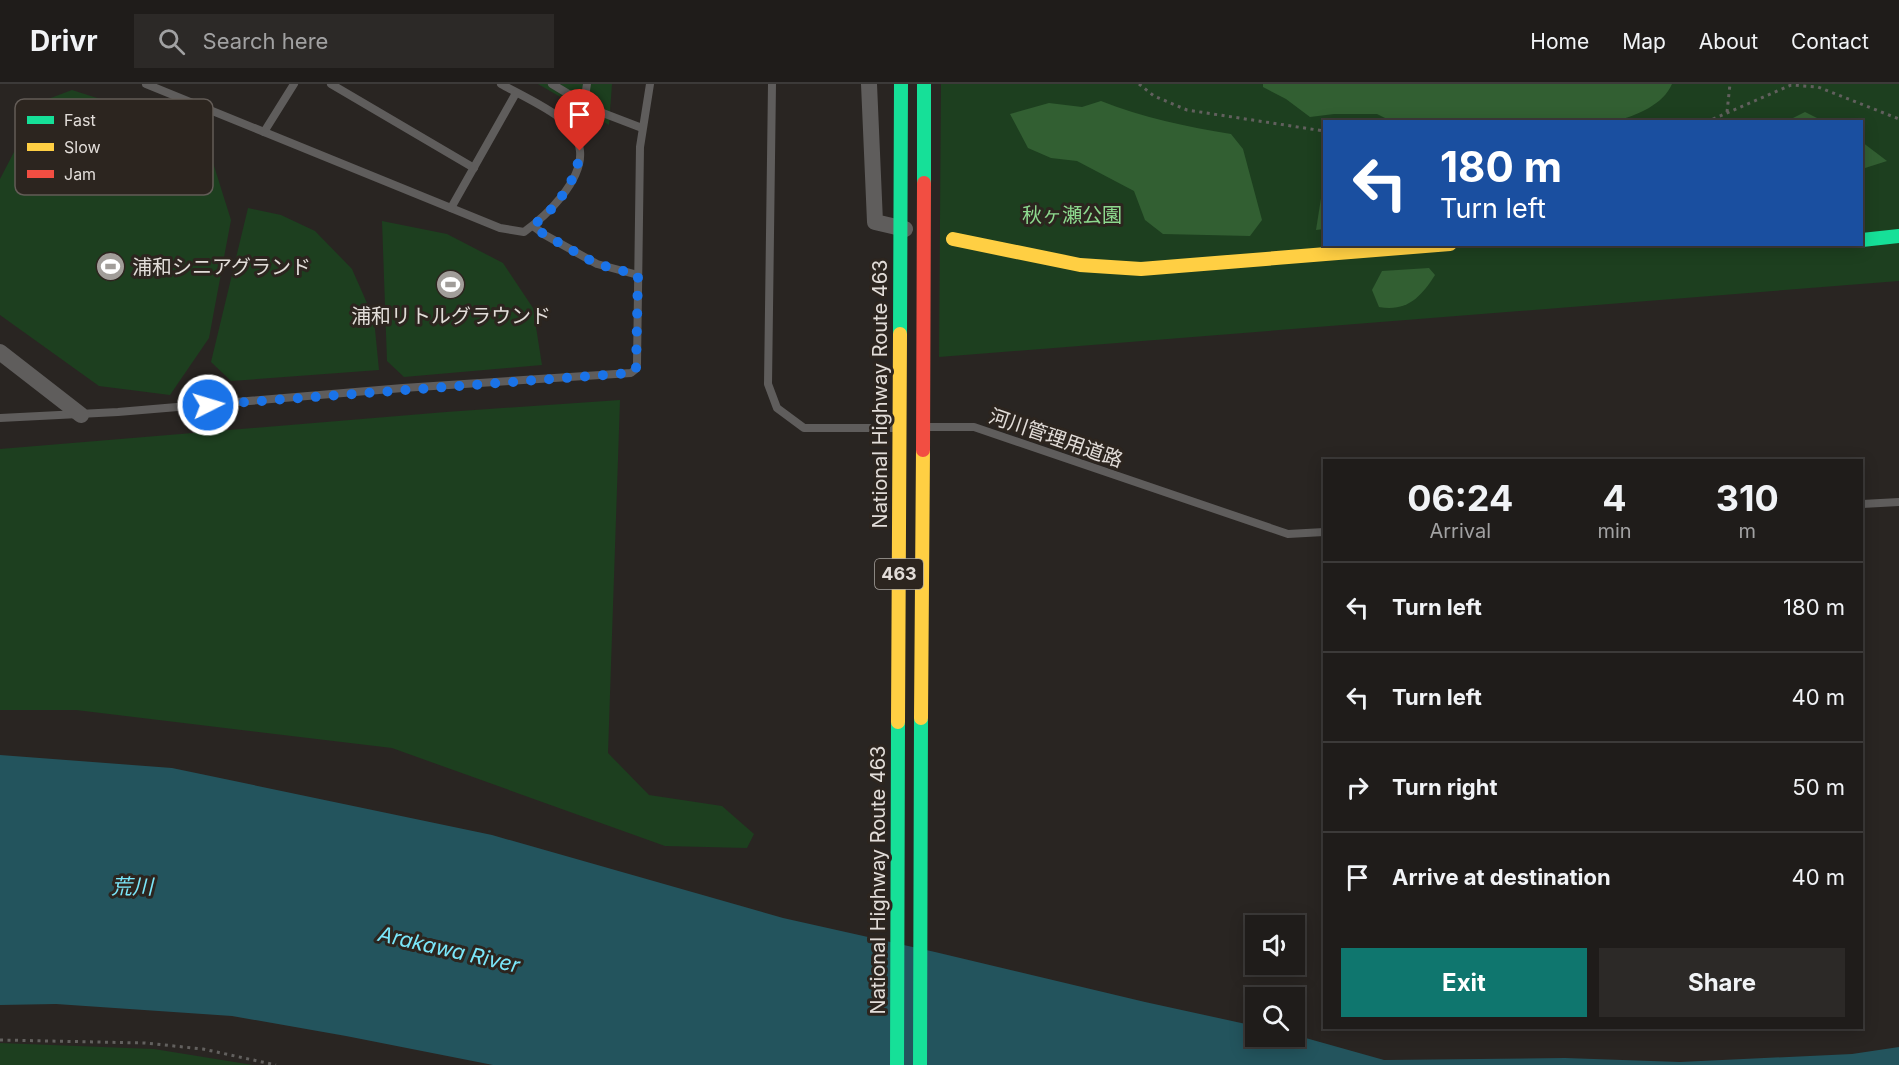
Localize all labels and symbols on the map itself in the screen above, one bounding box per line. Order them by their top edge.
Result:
pin [554,89,605,151]
legend [15,99,213,195]
text: Fast [64,110,96,130]
text: Slow [64,137,101,157]
text: Jam [64,164,96,184]
park label: 秋ヶ瀬公園 [1022,203,1122,227]
sports icon: 浦和シニアグランド [95,251,127,283]
place label: 浦和シニアグランド [132,255,311,279]
street label: National Highway Route 463 [868,260,892,528]
sports icon: 浦和リトルグラウンド [435,269,467,301]
place label: 浦和リトルグラウンド [351,304,551,328]
position arrow [176,373,240,437]
street label: 河川管理用道路 [986,404,1126,472]
road number: 463 [875,559,923,589]
street label: National Highway Route 463 [866,746,890,1014]
water label: 荒川 [111,874,155,899]
water label: Arakawa River [375,921,523,978]

